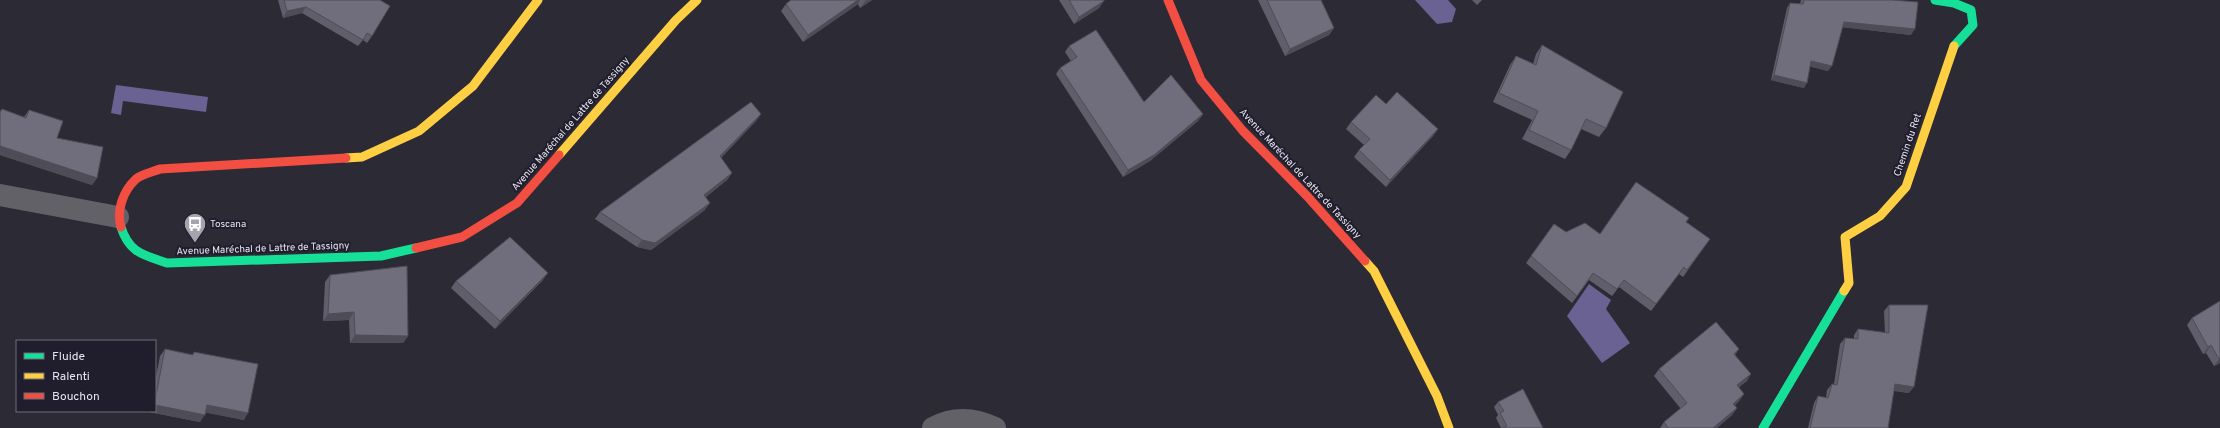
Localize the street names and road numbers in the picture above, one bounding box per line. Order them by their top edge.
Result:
street label: Avenue Maréchal de Lattre de Tassigny [509,54,633,194]
street label: Avenue Maréchal de Lattre de Tassigny [1236,106,1364,242]
street label: Chemin du Ret [1891,112,1925,178]
street label: Avenue Maréchal de Lattre de Tassigny [176,239,350,259]

